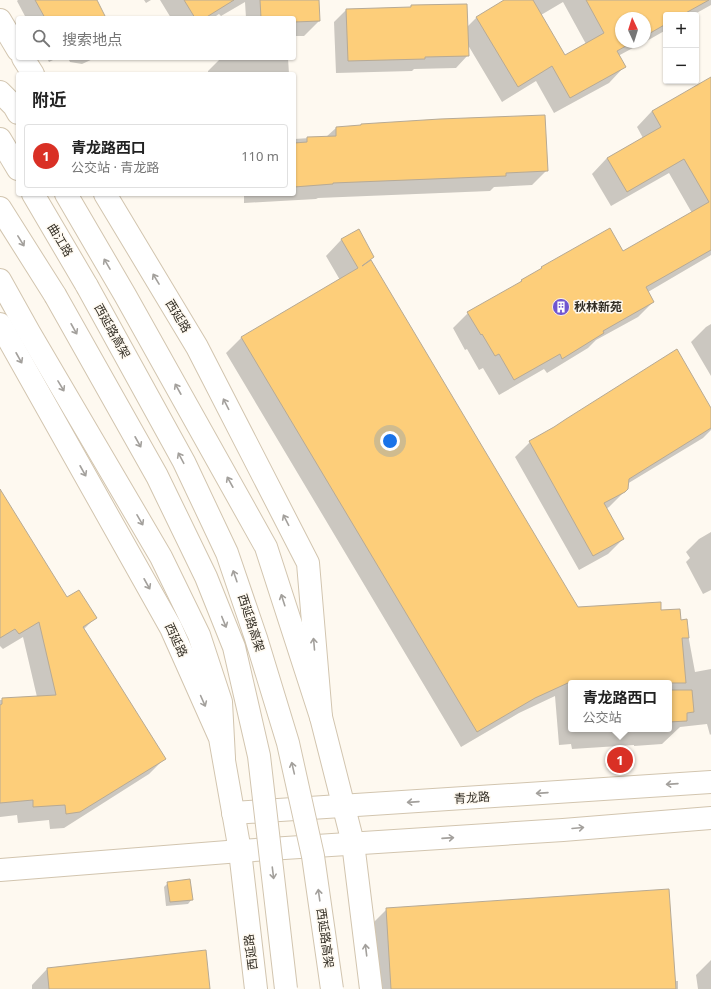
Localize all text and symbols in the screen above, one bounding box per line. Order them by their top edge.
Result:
north arrow [615,12,651,48]
map controls [663,12,699,84]
button: + [663,12,699,48]
search box [16,16,296,60]
icon: search [30,27,52,49]
text: 搜索地点 [62,29,122,49]
button: − [663,48,699,84]
text: 附近 [32,88,66,111]
text: 青龙路西口 [71,137,146,157]
text: 1 [42,147,50,165]
text: 110 m [241,147,279,165]
text: 公交站 · 青龙路 [71,158,159,176]
street label: 曲江路 [44,220,77,260]
one-way arrow [17,235,25,246]
one-way arrow [103,259,111,270]
one-way arrow [151,273,159,285]
street label: 西延路 [162,296,195,336]
building icon: 秋林新苑 [551,297,571,317]
place label: 秋林新苑 [574,298,622,315]
street label: 西延路高架 [90,300,134,361]
one-way arrow [71,323,79,335]
one-way arrow [16,352,24,364]
one-way arrow [58,380,66,392]
one-way arrow [173,383,181,395]
one-way arrow [222,398,229,410]
your location [380,431,400,451]
one-way arrow [134,436,142,448]
one-way arrow [177,452,185,464]
one-way arrow [79,465,87,477]
one-way arrow [225,476,233,488]
one-way arrow [136,514,144,526]
one-way arrow [281,514,289,526]
one-way arrow [231,570,238,583]
one-way arrow [143,578,151,590]
street label: 西延路高架 [234,592,269,654]
one-way arrow [279,594,286,607]
one-way arrow [221,616,229,628]
street label: 西延路 [161,620,192,660]
one-way arrow [311,638,318,651]
popup [568,680,672,732]
text: 青龙路西口 [582,687,658,707]
one-way arrow [200,695,207,707]
text: 公交站 [582,708,622,726]
pin: 1 [607,745,633,775]
one-way arrow [289,761,297,774]
one-way arrow [666,781,679,788]
street label: 青龙路 [453,788,491,807]
one-way arrow [536,789,549,796]
one-way arrow [407,798,420,805]
one-way arrow [571,825,584,832]
one-way arrow [441,834,454,841]
one-way arrow [269,866,277,879]
one-way arrow [315,889,323,902]
street label: 西延路高架 [313,907,338,969]
street label: 西延路 [240,933,261,971]
one-way arrow [362,944,370,957]

